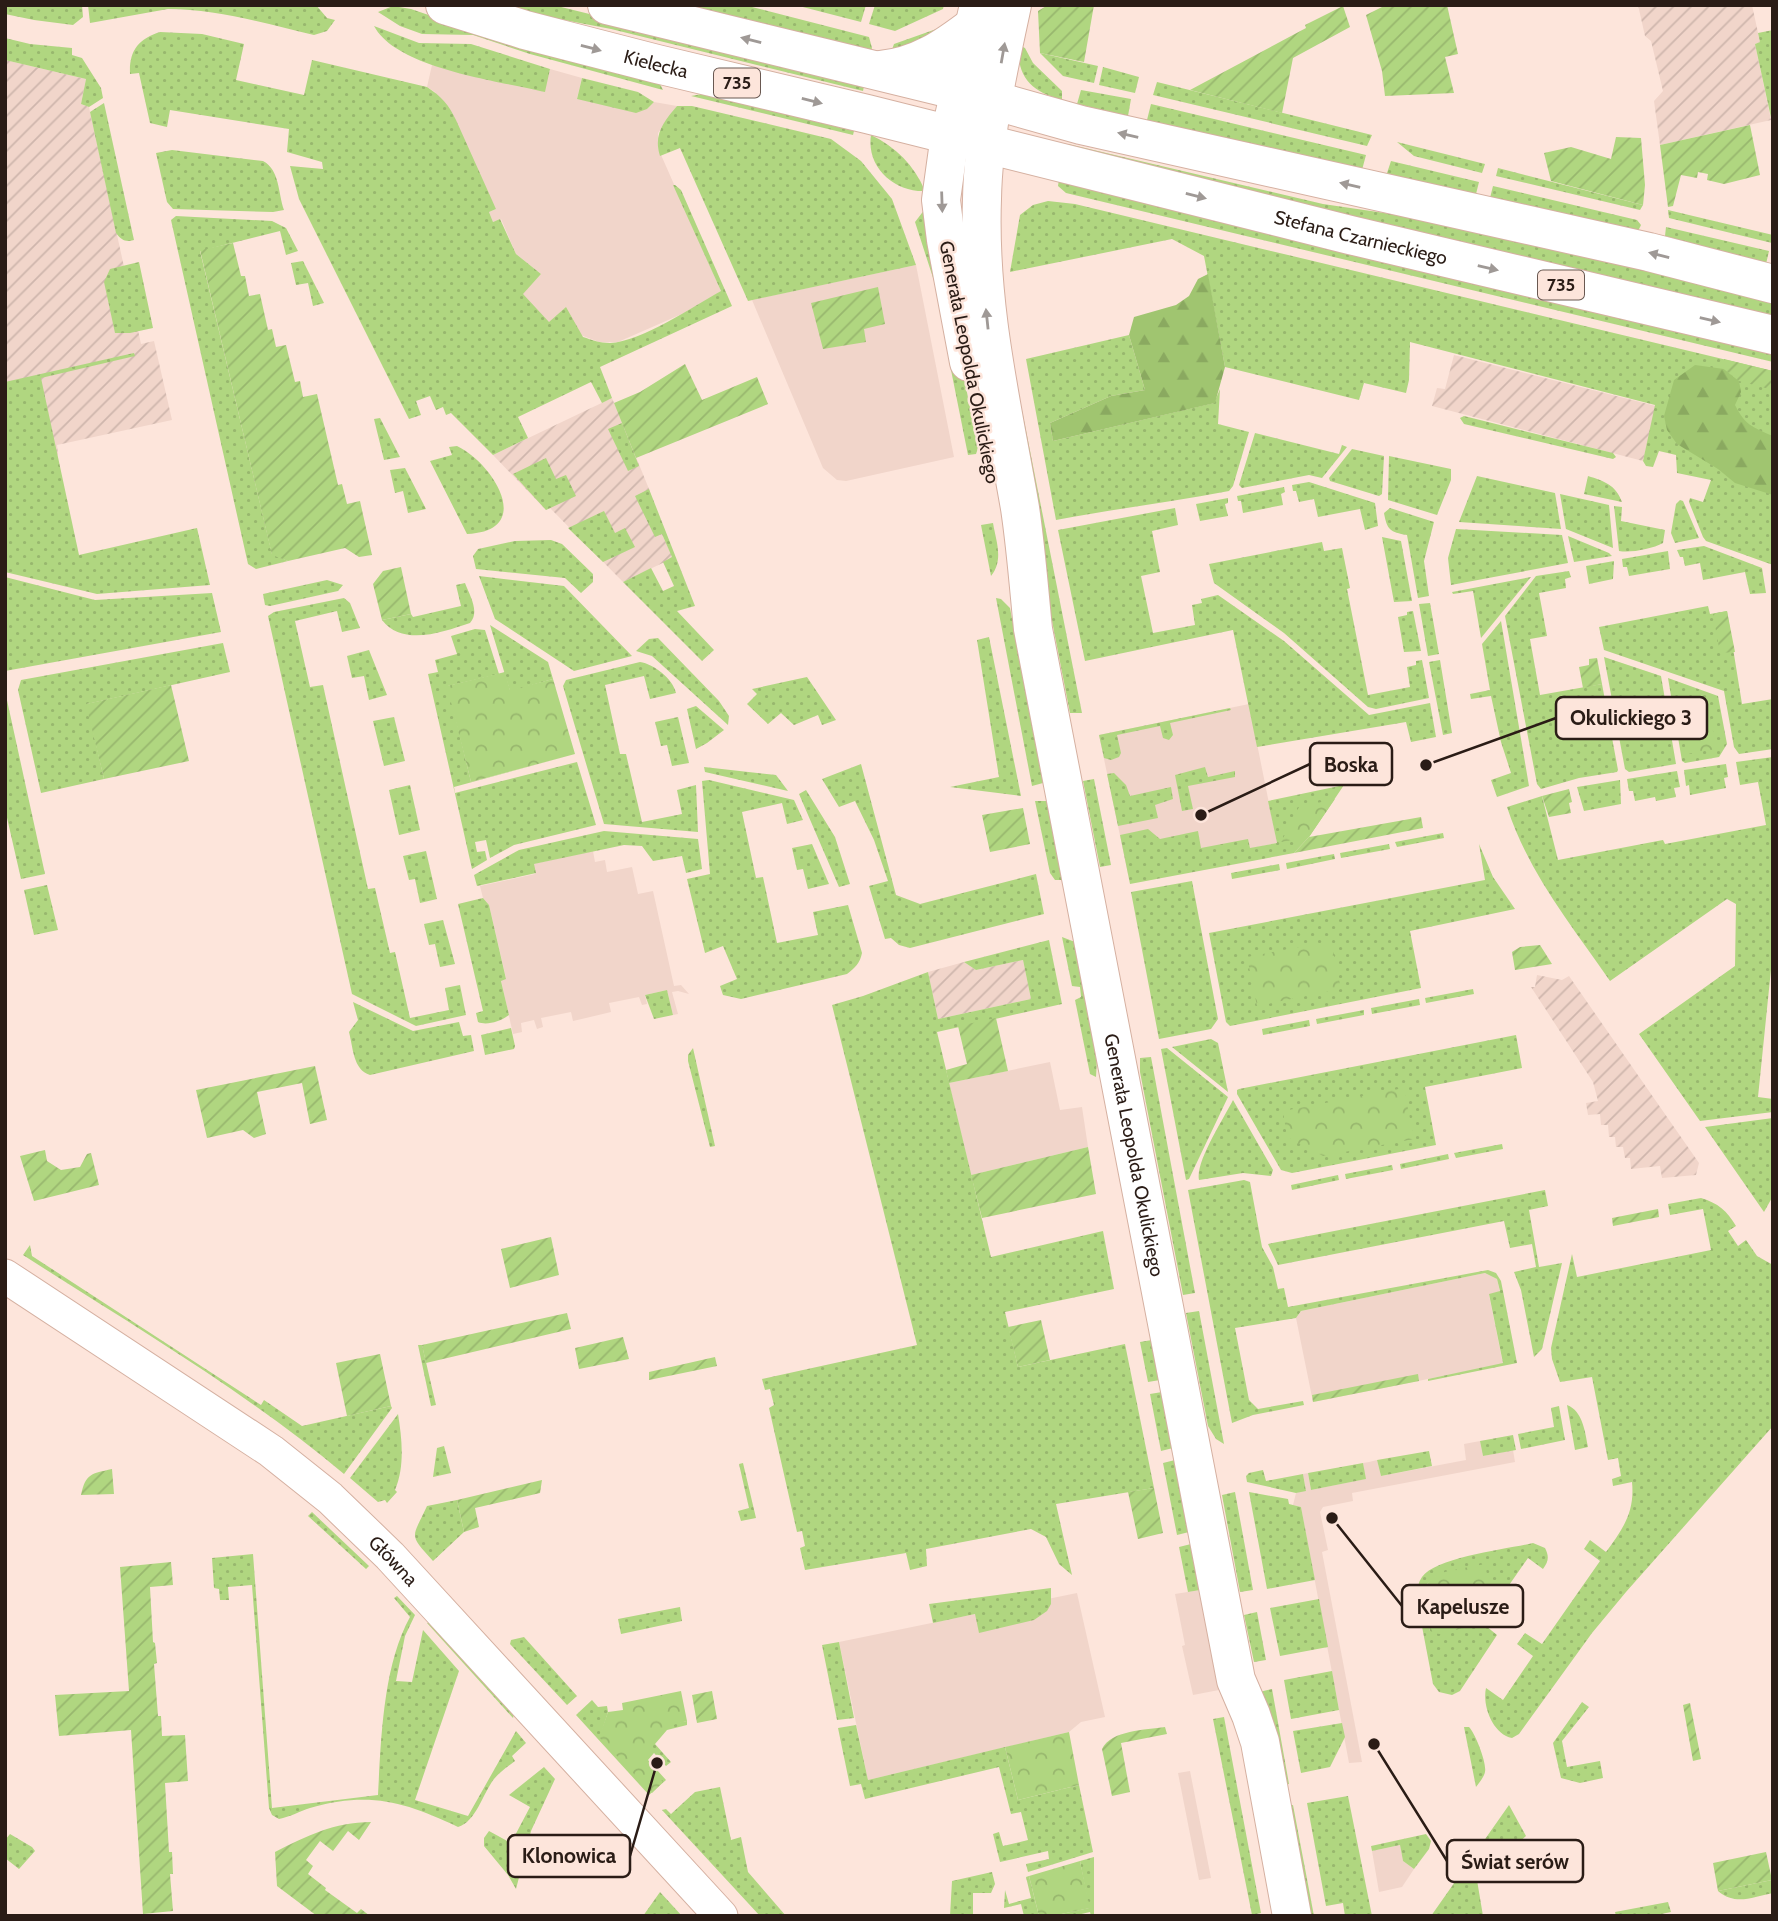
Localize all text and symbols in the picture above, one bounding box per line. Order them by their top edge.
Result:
one-way arrow [740,34,762,45]
one-way arrow [998,42,1009,64]
one-way arrow [580,43,601,53]
street label: Kielecka [621,45,690,83]
road number: 735 [714,68,760,98]
one-way arrow [801,96,823,107]
one-way arrow [1117,129,1139,140]
one-way arrow [1339,180,1361,191]
one-way arrow [936,191,948,213]
one-way arrow [1185,191,1207,202]
street label: Stefana Czarnieckiego [1272,205,1450,270]
street label: Generała Leopolda Okulickiego [935,239,1004,485]
one-way arrow [1648,249,1670,260]
one-way arrow [1477,263,1499,274]
road number: 735 [1538,270,1584,300]
one-way arrow [982,307,993,329]
one-way arrow [1699,315,1721,326]
callout: Okulickiego 3 [1556,697,1707,739]
text: Okulickiego 3 [1570,705,1692,730]
callout: Boska [1310,743,1392,785]
text: Boska [1324,752,1379,777]
street label: Generała Leopolda Okulickiego [1099,1032,1169,1278]
street label: Główna [364,1531,423,1591]
callout: Kapelusze [1402,1585,1523,1627]
text: Kapelusze [1417,1594,1510,1619]
callout: Klonowica [508,1835,630,1877]
callout: Świat serów [1447,1840,1583,1882]
text: Klonowica [522,1843,617,1868]
text: Świat serów [1461,1849,1570,1874]

